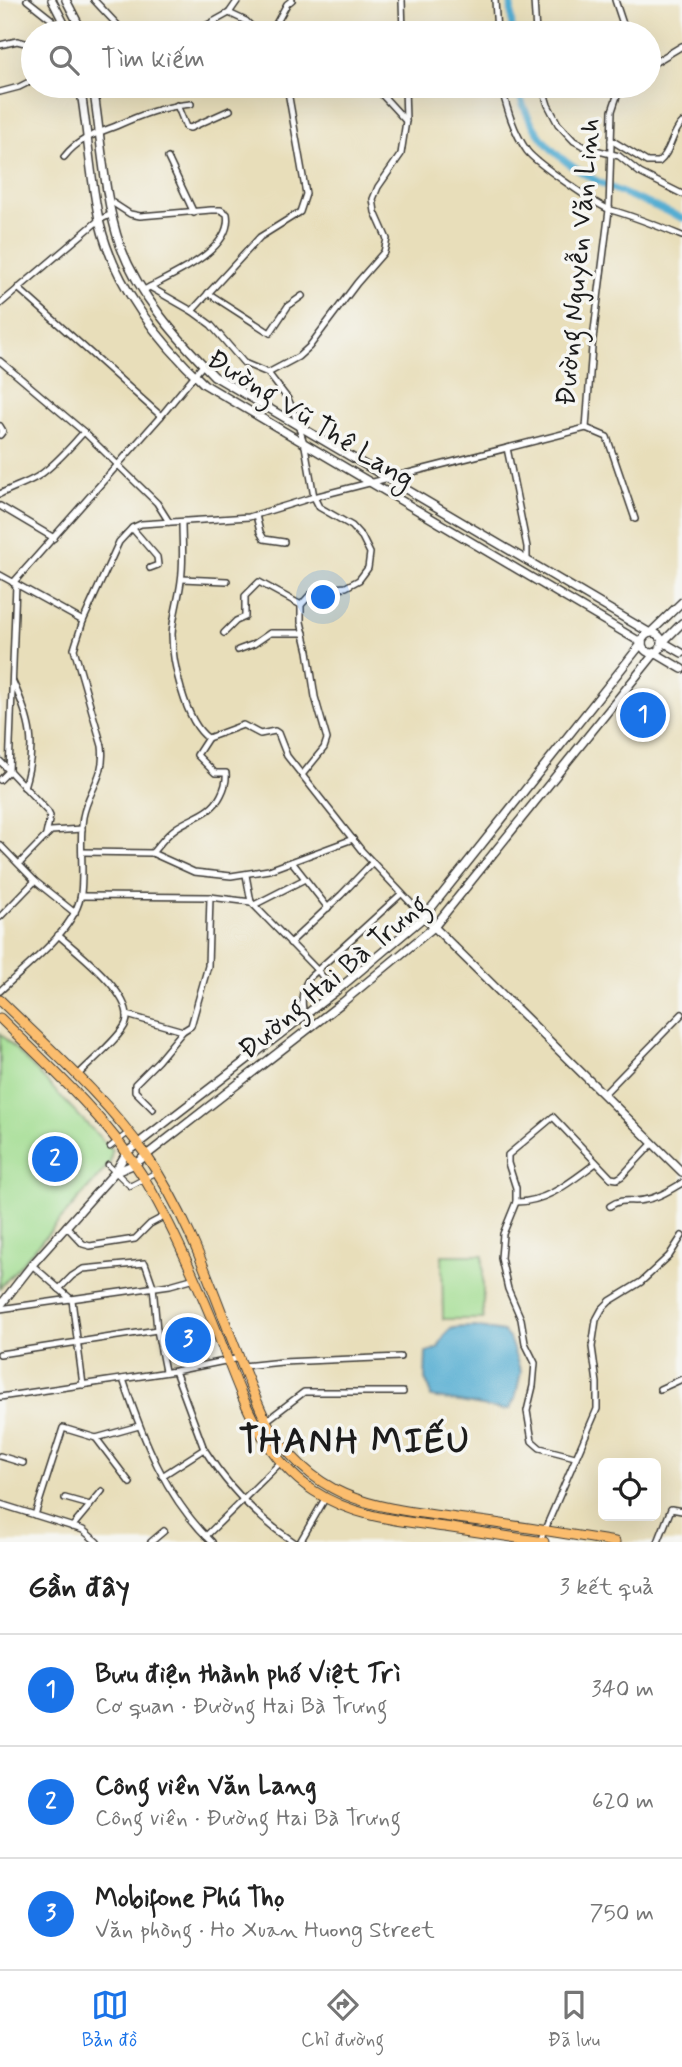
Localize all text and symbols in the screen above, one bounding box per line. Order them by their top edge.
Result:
search box [21,21,661,98]
icon: search [45,41,83,79]
text: Tìm kiếm [101,43,205,77]
street label: Đường Nguyễn Văn Linh [548,116,613,408]
street label: Đường Vũ Thê Lang [198,341,421,501]
your location [306,580,340,614]
pin: 1 [620,689,666,741]
street label: Đường Hai Bà Trưng [231,888,439,1071]
pin: 2 [32,1133,78,1185]
pin: 3 [165,1314,211,1366]
district label: THANH MIẾU [239,1418,471,1465]
map controls [598,1458,661,1521]
button: locate [598,1458,661,1521]
text: Gần đây [28,1568,130,1607]
text: 3 kết quả [560,1573,654,1603]
text: Bưu điện thành phố Việt Trì [95,1658,400,1692]
text: 1 [46,1675,56,1705]
text: 340 m [591,1675,654,1705]
text: Cơ quan · Đường Hai Bà Trưng [95,1692,388,1722]
text: Công viên Văn Lang [95,1770,317,1804]
text: 2 [45,1787,57,1817]
text: 620 m [592,1787,654,1817]
text: Công viên · Đường Hai Bà Trưng [95,1804,401,1834]
text: Mobifone Phú Thọ [95,1882,284,1916]
text: 3 [46,1899,56,1929]
text: 750 m [589,1899,654,1929]
text: Văn phòng · Ho Xuan Huong Street [95,1916,435,1946]
tab: Bản đồ [82,1986,137,2053]
tab: Chỉ đường [301,1986,384,2053]
tab: Đã lưu [548,1986,600,2053]

